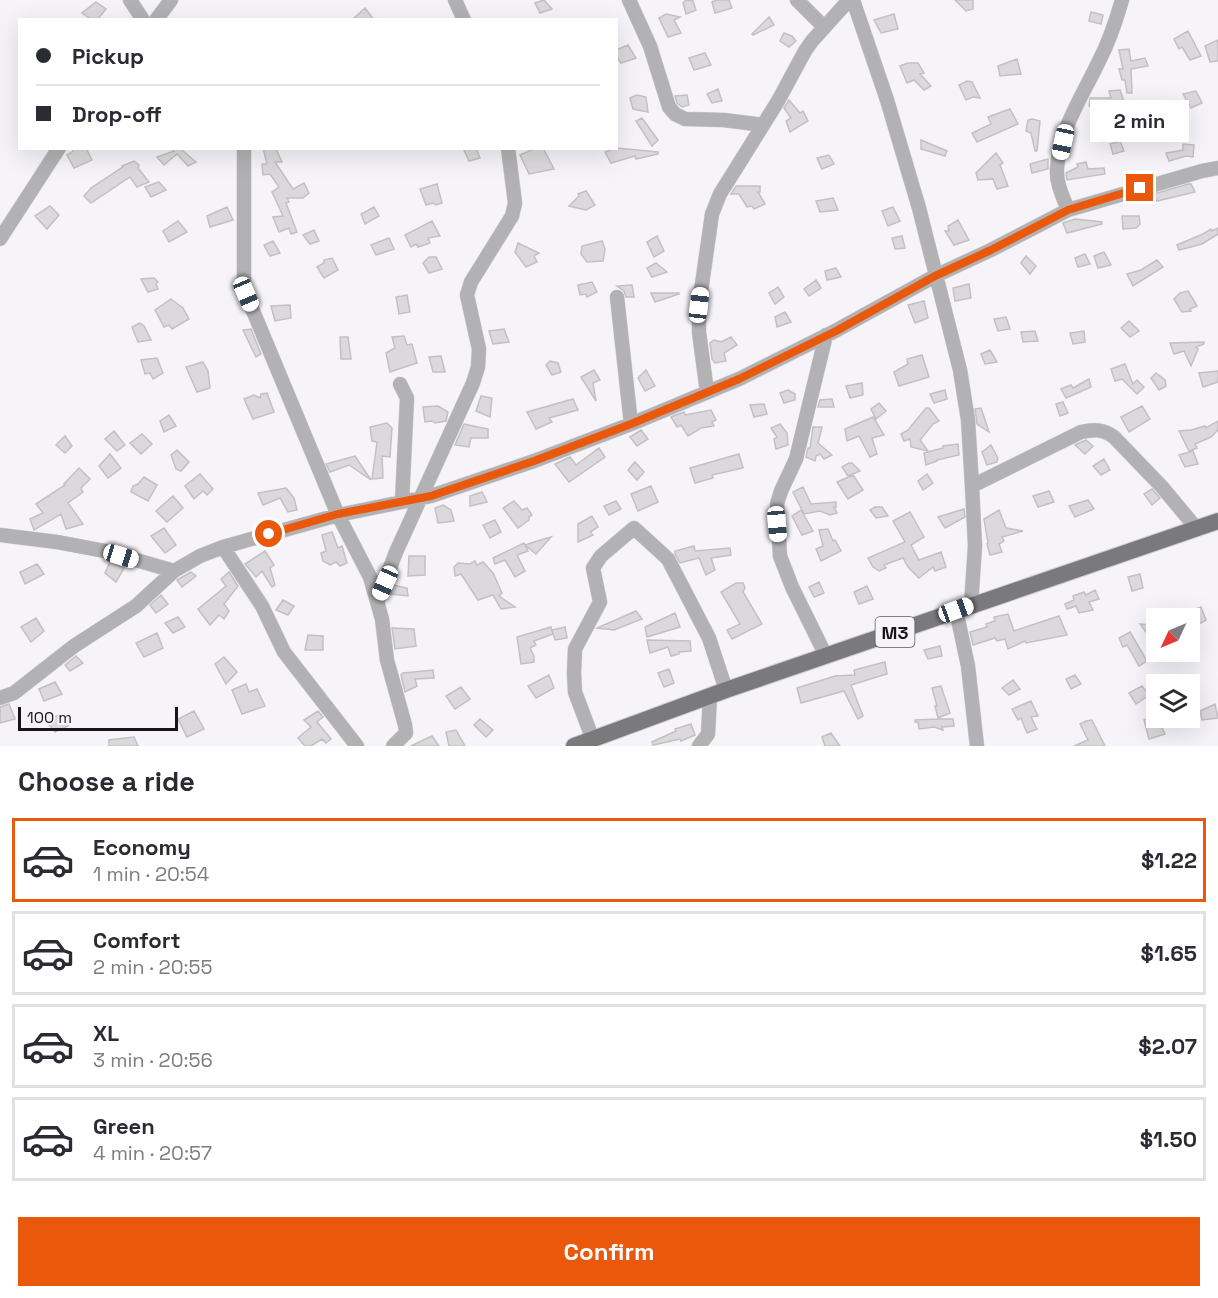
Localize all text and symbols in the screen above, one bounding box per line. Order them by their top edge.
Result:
text: Pickup [72,42,144,70]
text: Drop-off [72,100,162,128]
callout: 2 min [1090,101,1190,143]
text: 2 min [1114,108,1165,134]
car [1050,123,1076,161]
route end [1126,174,1153,201]
car [231,274,261,314]
car [688,286,710,324]
car [766,505,788,543]
route start [255,520,282,547]
car [101,542,141,570]
car [369,563,401,603]
car [936,595,976,625]
north arrow [1146,608,1200,662]
map controls [1146,608,1200,728]
road number: M3 [876,617,914,647]
button: layers [1146,674,1200,728]
scale bar [18,704,178,732]
text: 100 m [27,707,72,728]
text: Choose a ride [18,764,195,799]
icon: car [21,833,75,887]
text: Economy [93,833,191,861]
text: $1.22 [1141,846,1197,874]
text: 1 min · 20:54 [93,861,209,887]
icon: car [21,926,75,980]
text: Comfort [93,926,181,954]
text: $1.65 [1141,939,1197,967]
text: 2 min · 20:55 [93,954,212,980]
icon: car [21,1019,75,1073]
text: XL [93,1019,119,1047]
text: $2.07 [1138,1032,1197,1060]
text: 3 min · 20:56 [93,1047,213,1073]
icon: car [21,1112,75,1166]
text: Green [93,1112,155,1140]
text: $1.50 [1140,1125,1197,1153]
text: 4 min · 20:57 [93,1140,212,1166]
button: Confirm [18,1217,1200,1286]

